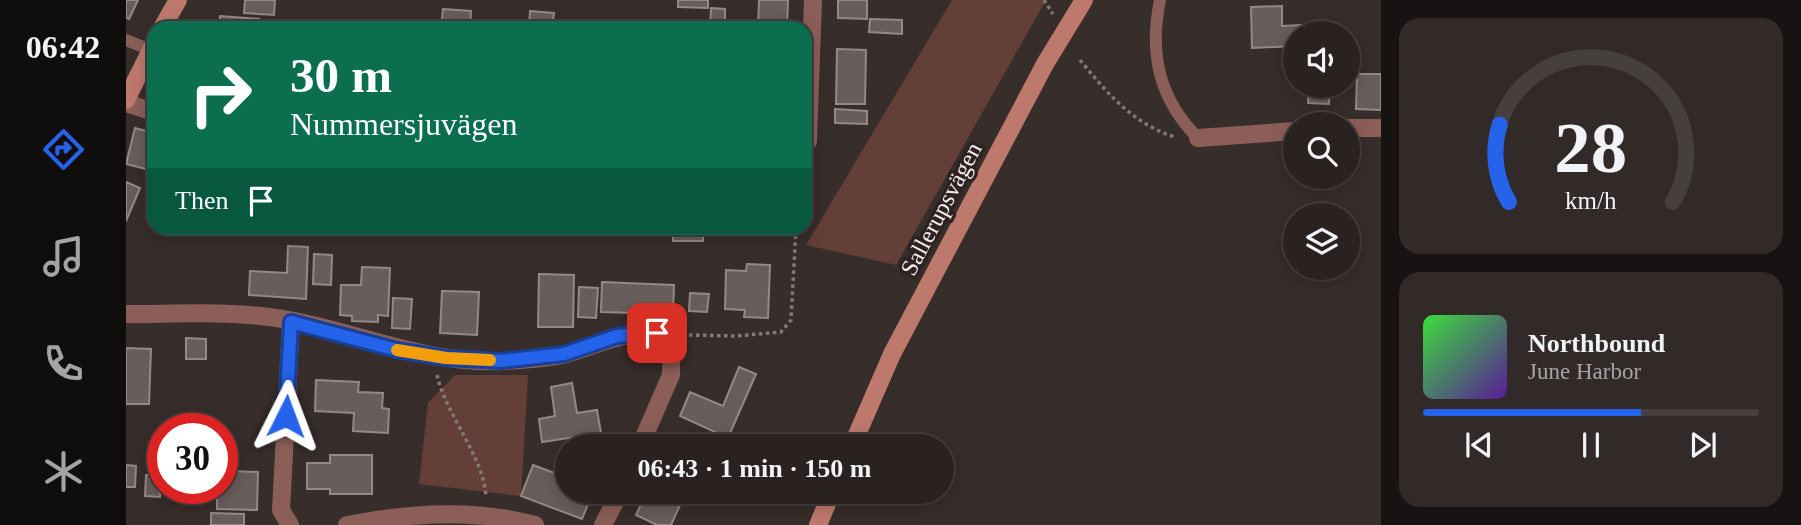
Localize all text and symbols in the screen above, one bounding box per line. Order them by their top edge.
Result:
map controls [1283,21,1360,280]
button: sound [1283,21,1360,98]
text: 06:42 [26,29,100,65]
text: 30 m [290,48,392,103]
icon: right [175,49,266,140]
text: Nummersjuvägen [290,106,518,142]
text: 28 [1555,107,1627,188]
button: search [1283,112,1360,189]
icon: directions [39,125,88,174]
street label: Sallerupsvägen [895,138,987,280]
icon: arrive [242,182,280,220]
text: Then [175,186,228,215]
text: km/h [1565,187,1617,214]
button: layers [1283,203,1360,280]
icon: music [39,232,88,281]
pin [627,303,687,363]
icon: arrive [638,314,676,352]
text: Northbound [1528,329,1665,358]
icon: phone [39,339,88,388]
text: June Harbor [1528,359,1641,384]
position arrow [249,379,323,453]
speed limit sign: 30 [147,413,238,504]
icon: previous [1460,426,1498,464]
icon: pause [1572,426,1610,464]
icon: next [1684,426,1722,464]
icon: climate [39,447,88,496]
text: 06:43 · 1 min · 150 m [638,454,872,483]

